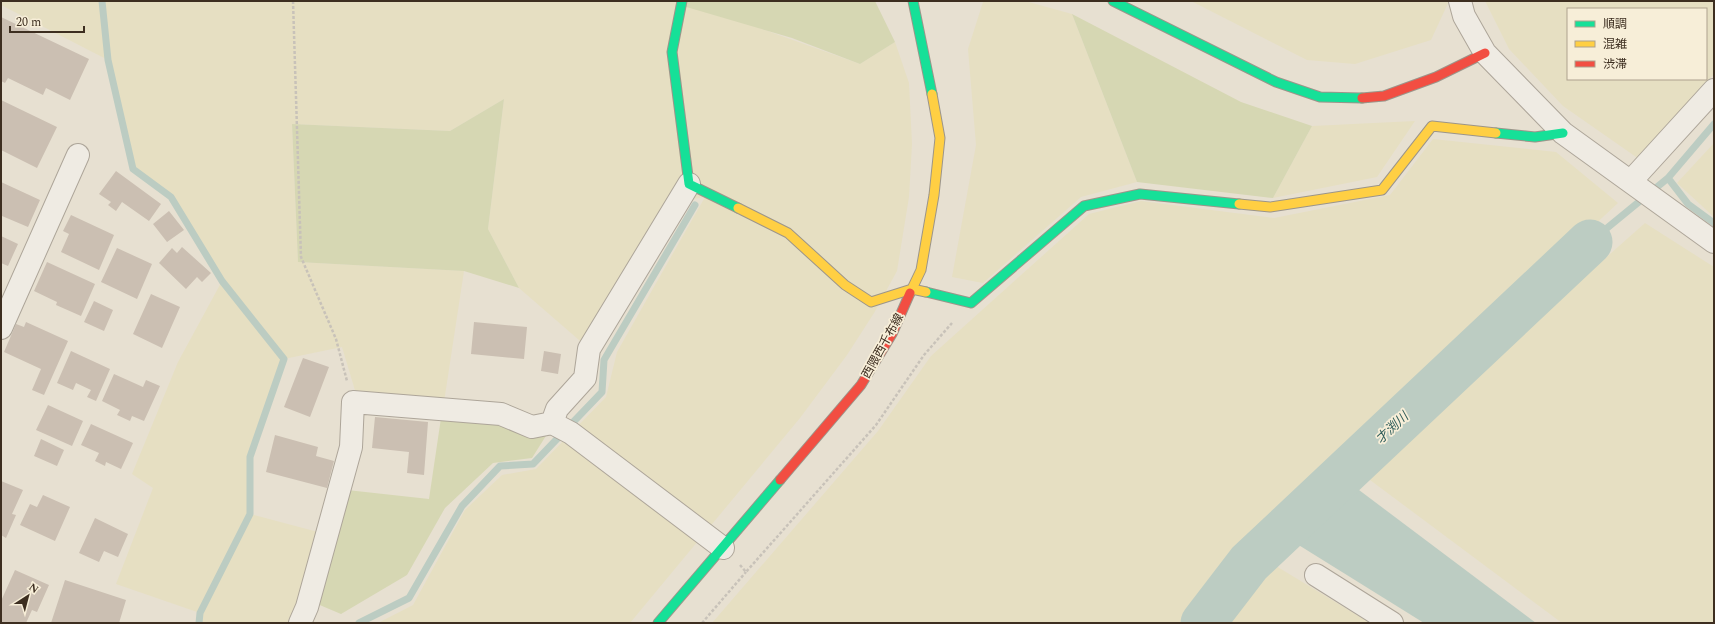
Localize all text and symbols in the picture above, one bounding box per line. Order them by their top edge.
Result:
scale bar [10,8,84,34]
legend [1567,8,1707,80]
text: 20 m [16,13,41,32]
text: 順調 [1603,15,1627,34]
text: 混雑 [1603,35,1627,54]
text: 渋滞 [1603,55,1627,74]
street label: 西隈西千布線 [857,310,909,382]
water label: 才渕川 [1371,406,1415,449]
north arrow [8,576,48,616]
text: N [25,579,42,598]

